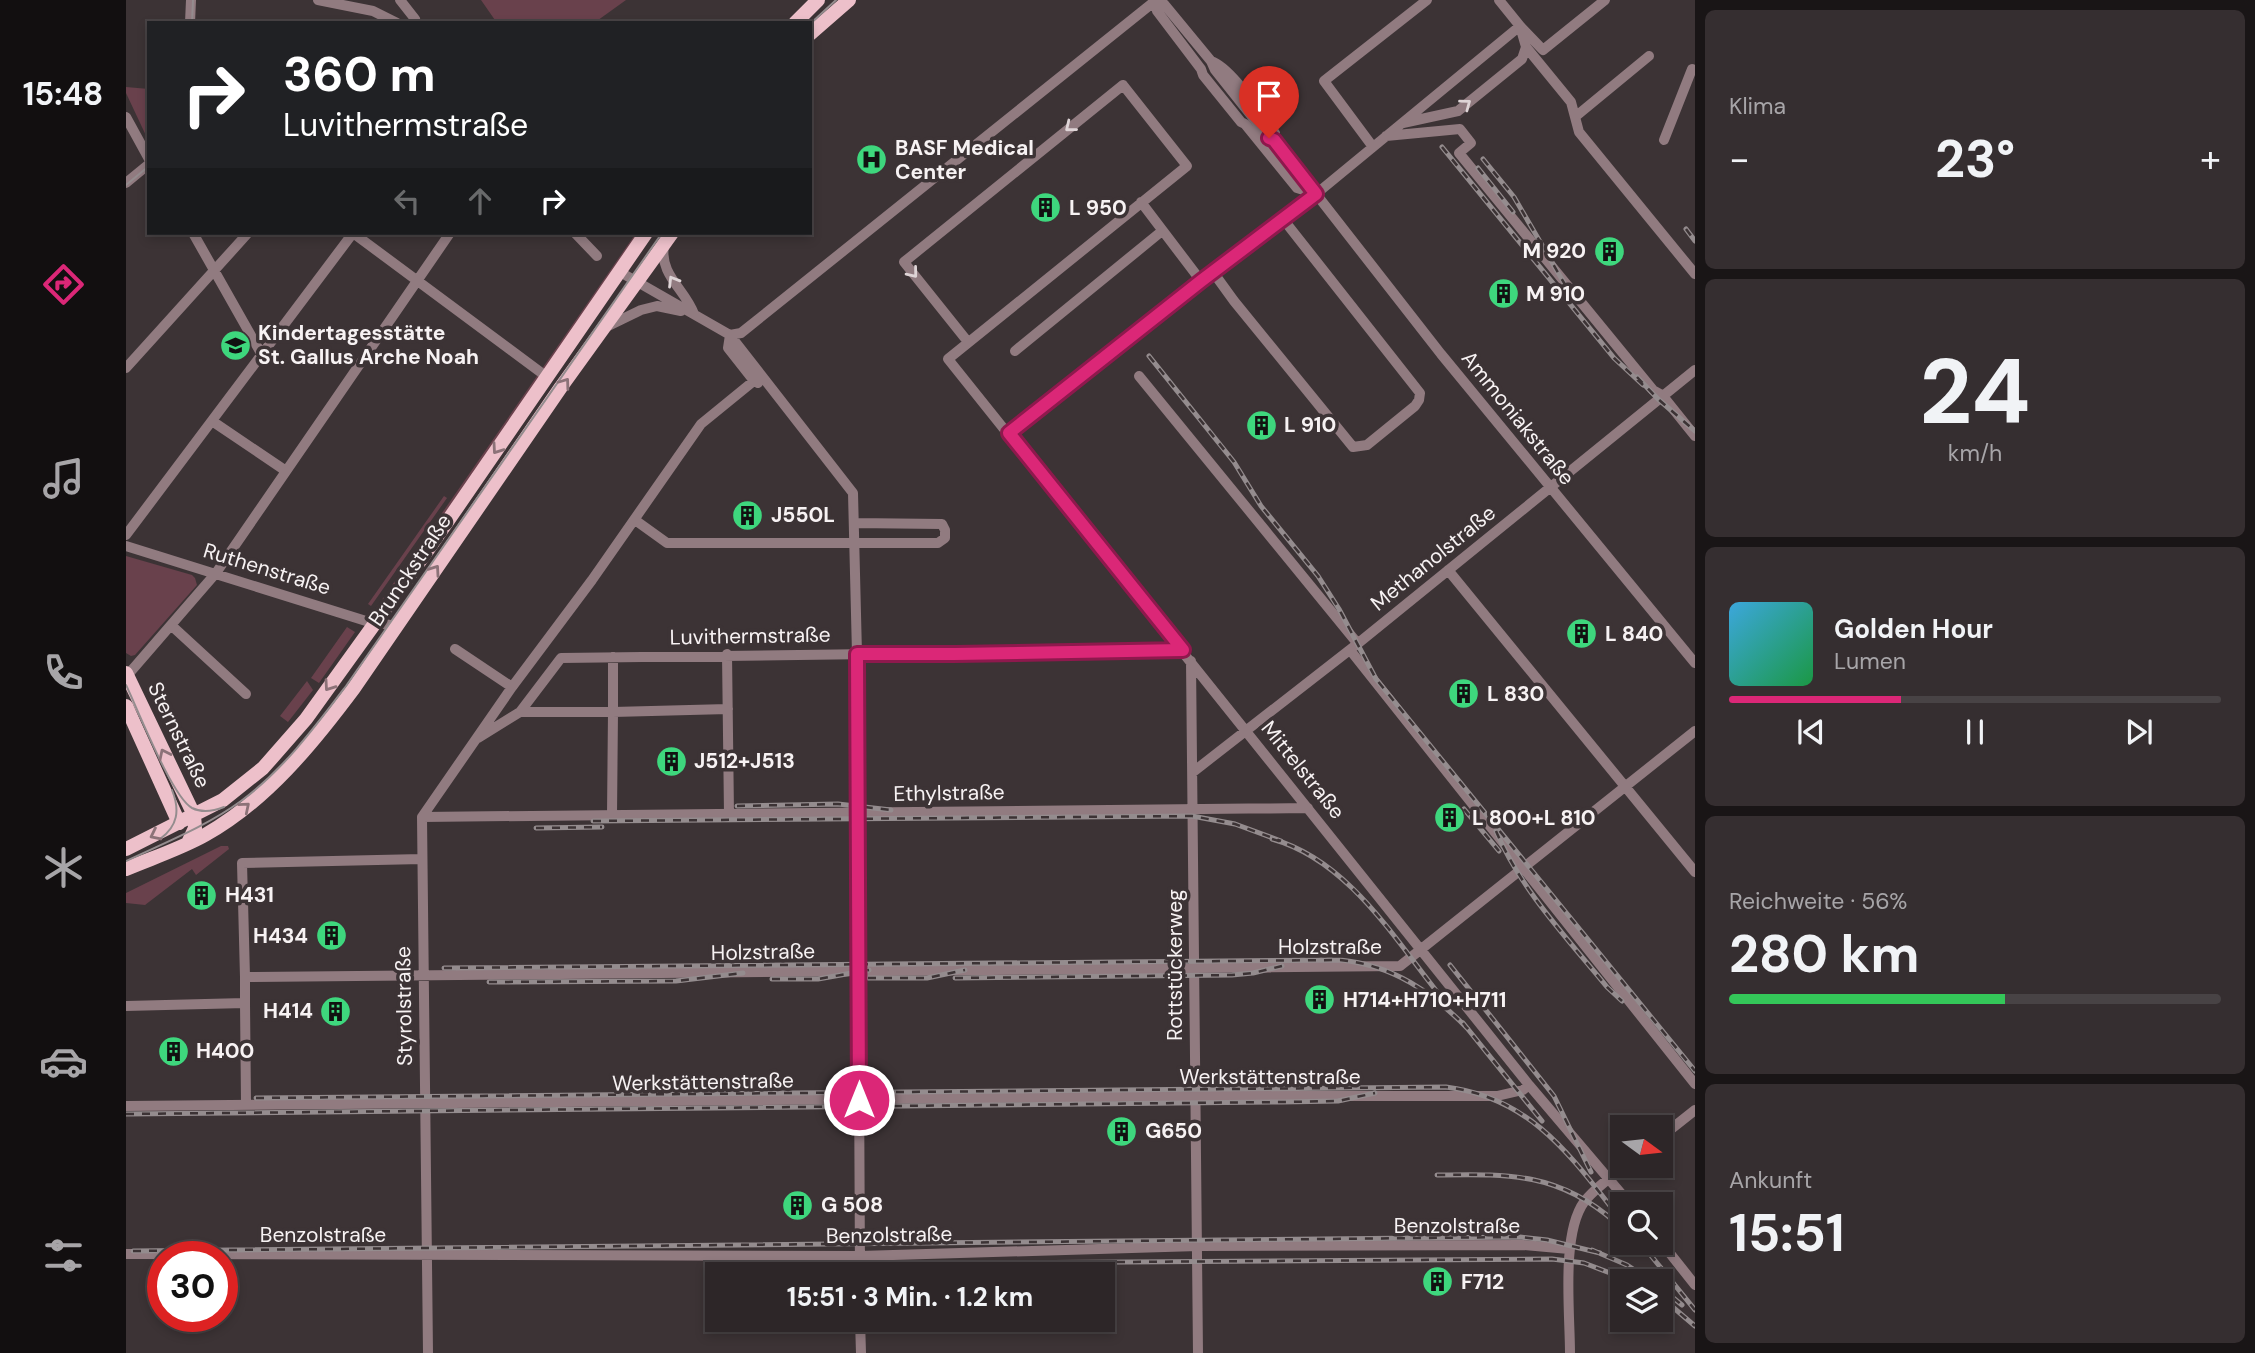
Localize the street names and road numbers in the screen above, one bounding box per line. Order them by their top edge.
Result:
street label: Ammoniakstraße [1455,345,1581,491]
street label: Methanolstraße [1365,499,1501,617]
street label: Brunckstraße [362,508,458,632]
street label: Ruthenstraße [200,536,334,602]
street label: Luvithermstraße [669,621,831,651]
street label: Sternstraße [141,677,217,793]
street label: Mittelstraße [1255,715,1351,825]
street label: Ethylstraße [893,778,1005,808]
street label: Rottstückerweg [1161,889,1189,1041]
street label: Holzstraße [1278,933,1382,961]
street label: Holzstraße [711,937,815,967]
street label: Styrolstraße [389,946,419,1066]
street label: Werkstättenstraße [1179,1063,1361,1091]
street label: Werkstättenstraße [612,1066,794,1098]
street label: Benzolstraße [1394,1212,1520,1240]
street label: Benzolstraße [826,1220,953,1250]
street label: Benzolstraße [260,1221,386,1249]

